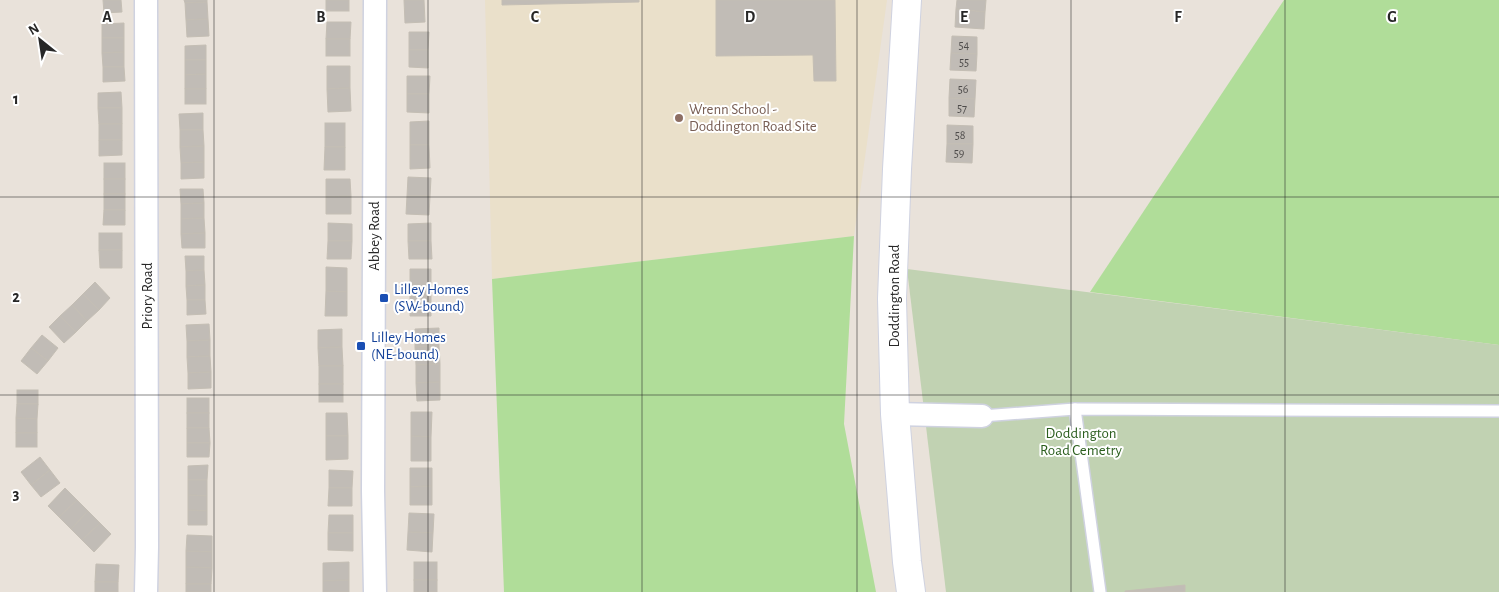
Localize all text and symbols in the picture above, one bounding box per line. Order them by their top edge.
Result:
text: A [102,9,112,25]
text: B [316,9,326,25]
text: C [531,9,540,25]
text: D [745,9,756,25]
text: E [960,9,968,25]
text: F [1174,9,1182,25]
text: G [1387,9,1397,25]
north arrow [15,15,65,65]
text: N [26,21,42,38]
house number: 54 [959,39,970,51]
house number: 55 [959,56,969,68]
house number: 56 [958,83,969,95]
text: 1 [13,91,19,107]
place label: Wrenn School - Doddington Road Site [689,102,817,134]
house number: 57 [957,102,967,114]
marker: Wrenn School - Doddington Road Site [673,112,685,124]
house number: 58 [955,129,966,141]
house number: 59 [954,147,965,159]
street label: Abbey Road [367,201,382,271]
street label: Doddington Road [887,244,902,348]
street label: Priory Road [140,262,155,330]
place label: Lilley Homes (SW-bound) [394,282,469,314]
text: 2 [12,289,20,305]
marker: Lilley Homes (SW-bound) [378,292,390,304]
place label: Lilley Homes (NE-bound) [371,330,446,362]
marker: Lilley Homes (NE-bound) [355,340,367,352]
park label: Doddington Road Cemetry [1040,426,1123,458]
text: 3 [13,486,20,502]

